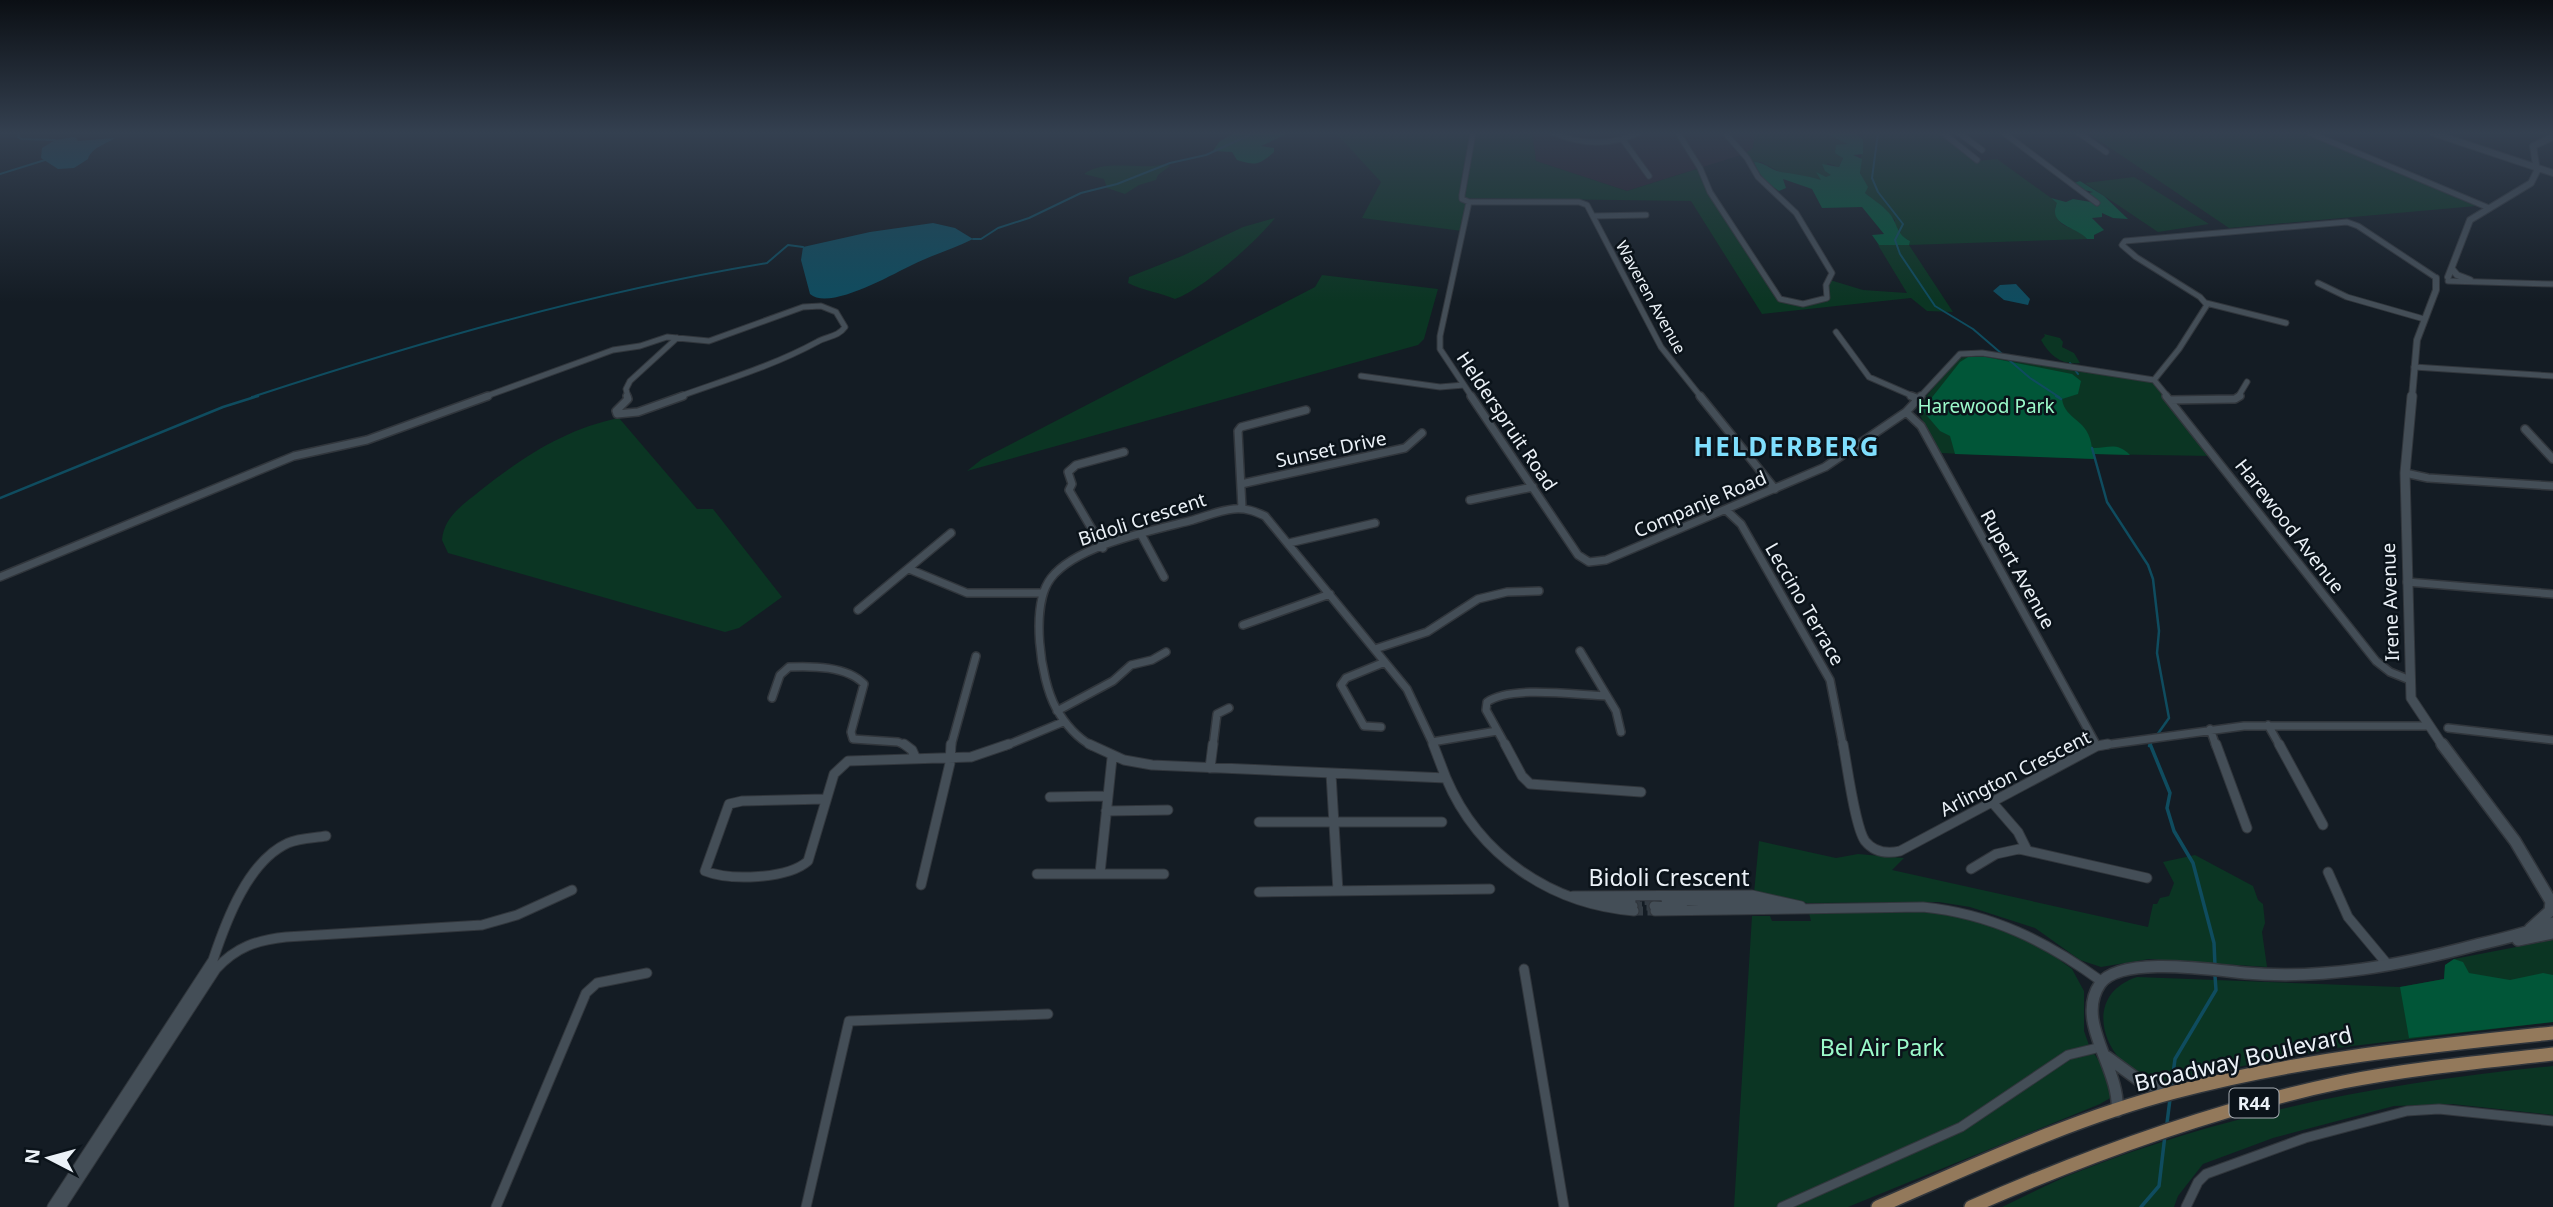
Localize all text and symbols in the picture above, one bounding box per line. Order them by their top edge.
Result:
street label: Waveren Avenue [1611,236,1691,358]
street label: Helderspruit Road [1451,346,1563,496]
park label: Harewood Park [1917,393,2055,419]
street label: Sunset Drive [1273,425,1389,473]
district label: HELDERBERG [1693,428,1881,464]
street label: Harewood Avenue [2229,453,2351,599]
street label: Companje Road [1630,464,1770,544]
street label: Bidoli Crescent [1075,486,1209,552]
street label: Rupert Avenue [1975,505,2061,633]
street label: Leccino Terrace [1759,538,1851,670]
street label: Irene Avenue [2375,542,2405,662]
street label: Arlington Crescent [1935,724,2095,822]
street label: Bidoli Crescent [1589,861,1749,893]
street label: Broadway Boulevard [2131,1017,2355,1099]
park label: Bel Air Park [1820,1031,1945,1063]
road number: R44 [2230,1088,2278,1118]
north arrow [14,1123,84,1193]
text: N [18,1147,46,1165]

